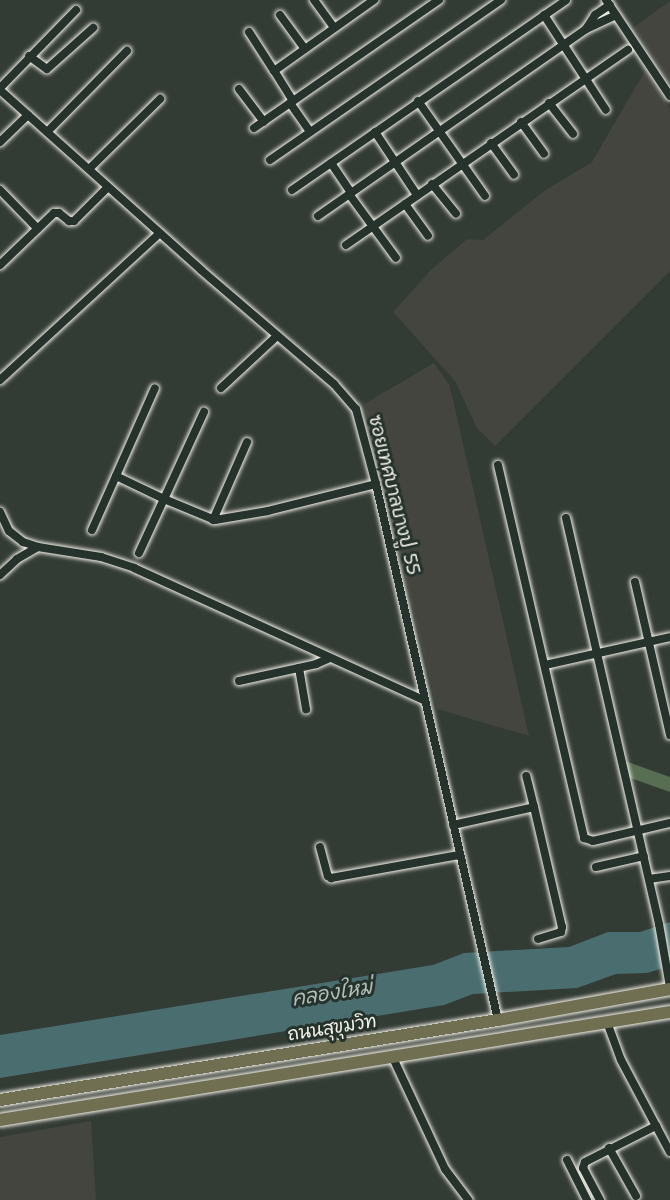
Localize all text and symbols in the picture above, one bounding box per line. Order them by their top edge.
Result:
street label: ซอยเทศบาลบางปู 55 [364,413,424,577]
water label: คลองใหม่ [290,975,374,1011]
street label: ถนนสุขุมวิท [286,1010,378,1046]

